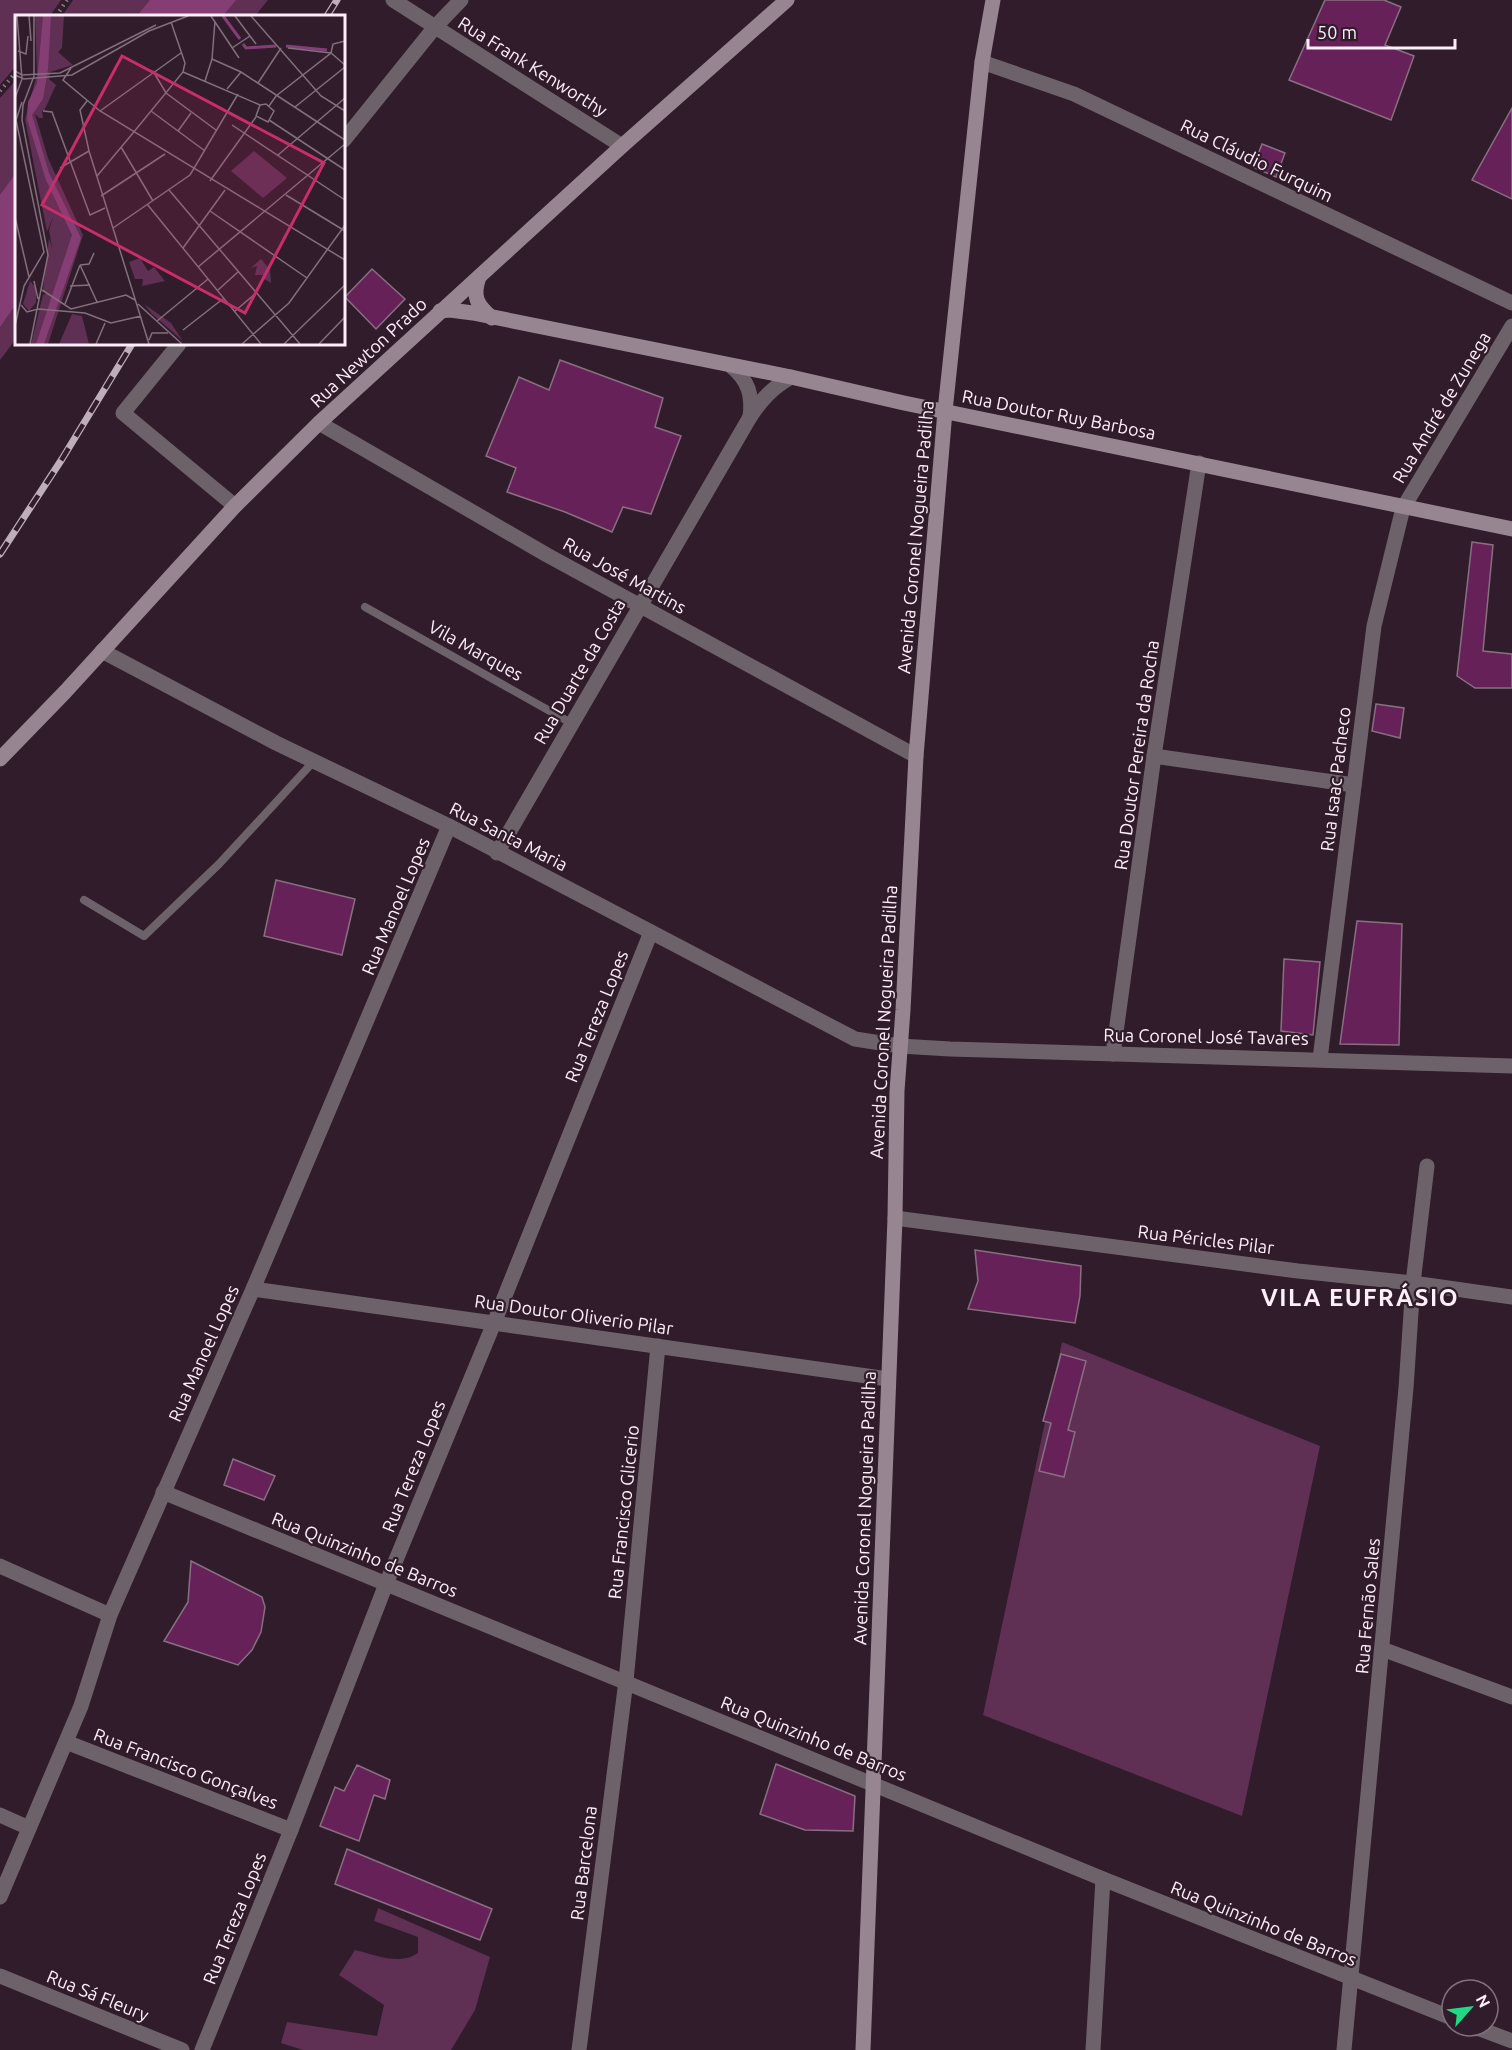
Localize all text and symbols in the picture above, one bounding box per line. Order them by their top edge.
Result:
street label: Rua Frank Kenworthy [455,12,611,120]
scale bar [1308,12,1455,50]
inset map [15,15,345,345]
text: 50 m [1317,22,1357,42]
street label: Rua Cláudio Furquim [1178,114,1336,206]
street label: Rua Newton Prado [306,293,430,411]
street label: Rua André de Zunega [1388,328,1494,486]
street label: Rua Doutor Ruy Barbosa [961,385,1157,443]
street label: Avenida Coronel Nogueira Padilha [893,400,937,674]
street label: Rua José Martins [560,533,690,617]
street label: Rua Duarte da Costa [529,595,629,747]
street label: Vila Marques [425,616,527,684]
street label: Rua Doutor Pereira da Rocha [1110,639,1162,871]
street label: Rua Isaac Pacheco [1316,706,1354,852]
street label: Rua Santa Maria [447,798,571,874]
street label: Rua Manoel Lopes [357,834,433,978]
street label: Avenida Coronel Nogueira Padilha [866,885,900,1159]
street label: Rua Tereza Lopes [560,947,632,1085]
street label: Rua Coronel José Tavares [1103,1024,1309,1048]
street label: Rua Péricles Pilar [1137,1221,1276,1257]
street label: Rua Manoel Lopes [164,1281,242,1424]
district label: VILA EUFRÁSIO [1261,1282,1459,1311]
street label: Rua Doutor Oliverio Pilar [473,1290,675,1338]
street label: Avenida Coronel Nogueira Padilha [849,1371,879,1645]
street label: Rua Tereza Lopes [377,1397,449,1535]
street label: Rua Francisco Glicerio [604,1424,642,1600]
street label: Rua Quinzinho de Barros [269,1507,461,1602]
street label: Rua Fernão Sales [1351,1537,1383,1675]
street label: Rua Quinzinho de Barros [718,1691,910,1786]
street label: Rua Francisco Gonçalves [91,1724,281,1812]
street label: Rua Barcelona [566,1805,600,1921]
street label: Rua Tereza Lopes [198,1849,270,1987]
street label: Rua Quinzinho de Barros [1168,1876,1360,1971]
street label: Rua Sá Fleury [44,1966,152,2025]
north arrow [1440,1978,1500,2038]
text: N [1472,1991,1494,2010]

